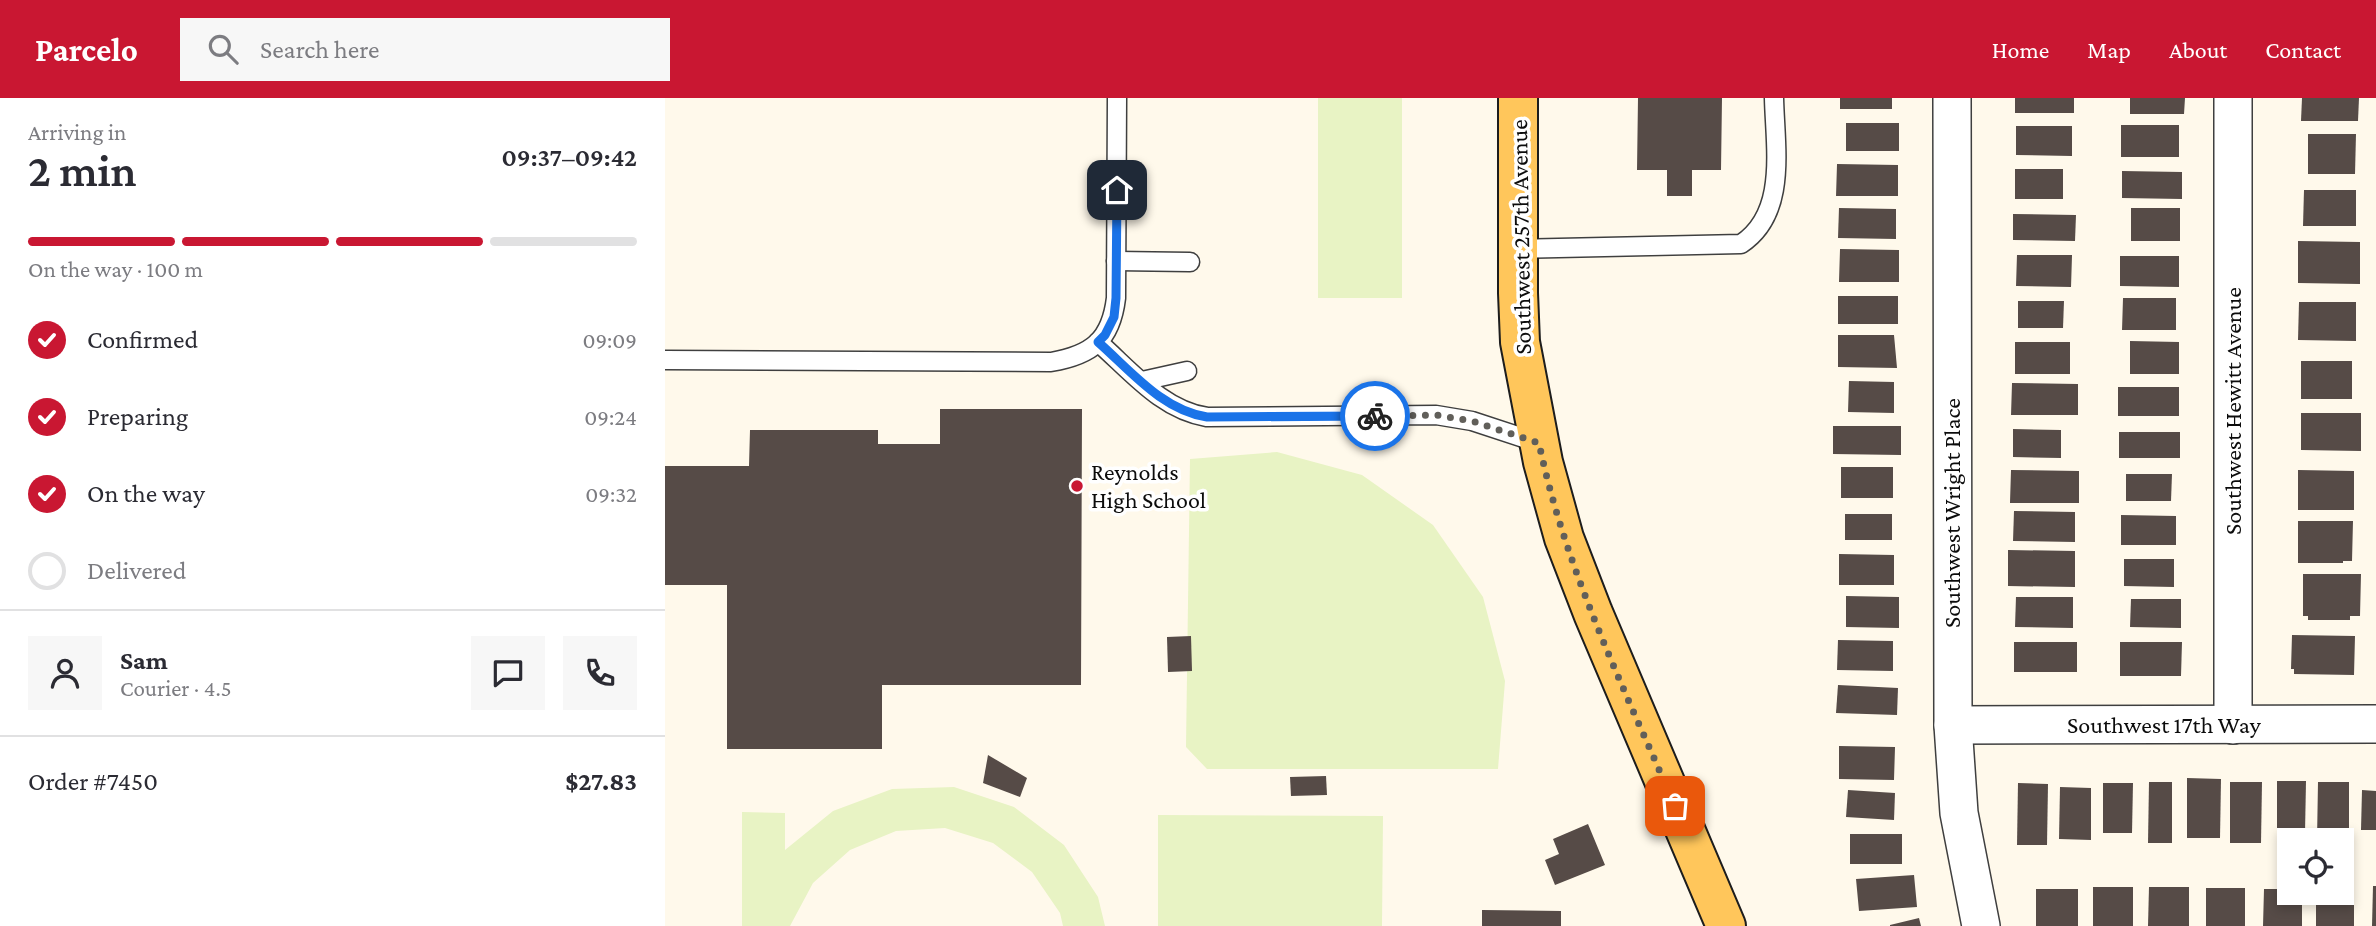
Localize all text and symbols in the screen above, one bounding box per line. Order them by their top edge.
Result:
search box [180,18,670,81]
icon: search [204,30,242,68]
text: Parcelo [35,31,138,68]
text: Search here [260,35,379,64]
text: Home [1992,36,2049,63]
text: Map [2087,36,2131,63]
text: About [2169,36,2227,63]
text: Contact [2265,36,2341,63]
text: Arriving in [28,119,126,145]
street label: Southwest 257th Avenue [1505,119,1536,355]
text: 09:37–09:42 [501,143,637,172]
text: 2 min [28,145,136,196]
pin [1087,160,1147,220]
icon: home [1098,171,1136,209]
text: On the way · 100 m [28,256,203,282]
street label: Southwest Hewitt Avenue [2219,287,2246,535]
icon: check [28,321,66,359]
text: Confirmed [87,325,198,354]
text: 09:09 [582,327,637,353]
courier [1340,381,1410,451]
icon: bike [1356,397,1394,435]
icon: check [28,398,66,436]
street label: Southwest Wright Place [1938,398,1965,628]
text: Preparing [87,402,188,431]
text: 09:24 [584,404,637,430]
place label: Reynolds High School [1091,458,1206,513]
icon: check [28,475,66,513]
marker: Reynolds High School [1069,478,1085,494]
text: On the way [87,479,205,508]
text: 09:32 [585,481,637,507]
text: Delivered [87,556,186,585]
button: person [28,636,102,710]
button: chat [471,636,545,710]
button: phone [563,636,637,710]
text: Sam [120,646,168,675]
text: Courier · 4.5 [120,675,232,701]
street label: Southwest 17th Way [2067,711,2262,738]
text: Order #7450 [28,767,158,796]
text: $27.83 [565,767,637,796]
pin [1645,776,1705,836]
icon: bag [1656,787,1694,825]
map controls [2277,828,2354,905]
button: locate [2277,828,2354,905]

